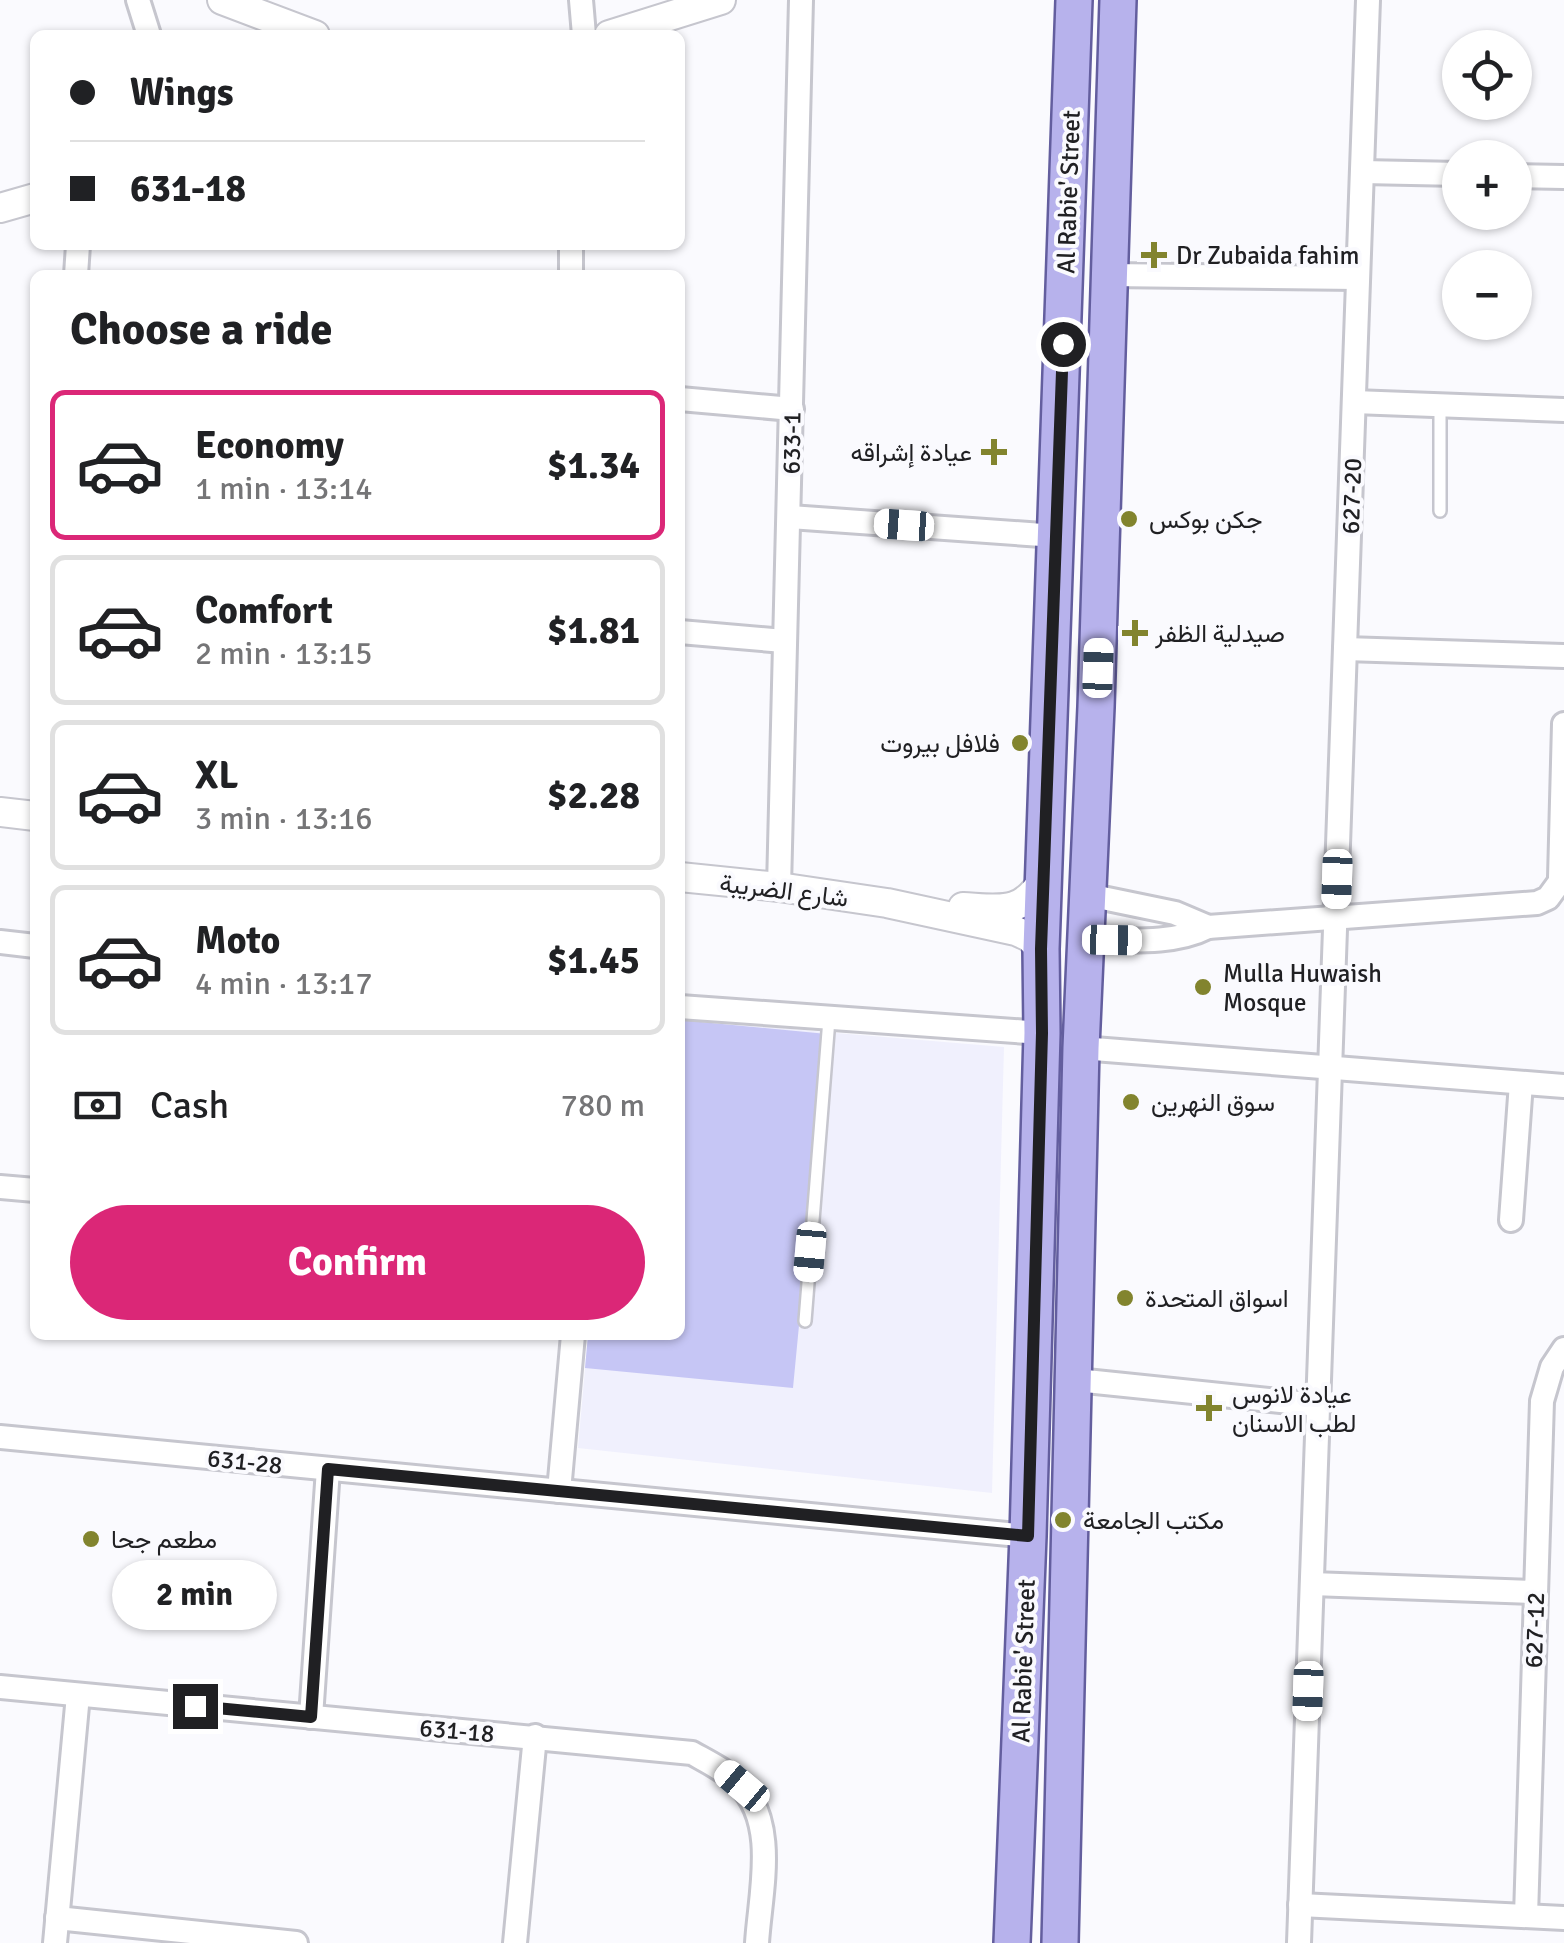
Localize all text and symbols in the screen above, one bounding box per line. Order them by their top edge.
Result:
map controls [1442,30,1532,340]
button: locate [1442,30,1532,120]
text: Wings [130,69,234,116]
street label: Al Rabie' Street [1050,109,1087,274]
button: + [1442,140,1532,230]
text: 631-18 [130,165,246,212]
place label: Dr Zubaida fahim [1176,240,1359,271]
marker: Dr Zubaida fahim [1141,242,1167,268]
button: − [1442,250,1532,340]
text: Choose a ride [70,302,333,357]
route start [1041,322,1086,367]
street label: 633-1 [775,411,808,475]
icon: car [75,420,165,510]
text: Economy [195,422,344,469]
place label: عيادة إشراقه [851,437,972,468]
marker: عيادة إشراقه [981,439,1007,465]
text: $1.34 [547,442,640,489]
street label: 627-20 [1335,457,1368,535]
text: 1 min · 13:14 [195,469,373,508]
place label: جكن بوكس [1149,504,1263,535]
car [873,508,935,542]
marker: جكن بوكس [1118,508,1140,530]
icon: car [75,585,165,675]
text: Comfort [195,587,333,634]
text: $1.81 [547,607,640,654]
place label: صيدلية الظفر [1154,618,1285,649]
marker: صيدلية الظفر [1124,622,1146,644]
text: 2 min · 13:15 [195,634,373,673]
car [1082,637,1114,699]
place label: فلافل بيروت [880,728,1000,759]
marker: فلافل بيروت [1009,732,1031,754]
icon: car [75,750,165,840]
text: XL [195,752,238,799]
text: $2.28 [547,772,640,819]
text: 3 min · 13:16 [195,799,373,838]
car [1321,848,1353,910]
street label: شارع الضريبة [718,867,850,915]
icon: car [75,915,165,1005]
text: Moto [195,917,280,964]
car [1082,924,1142,956]
text: $1.45 [547,937,640,984]
place label: Mulla Huwaish Mosque [1223,958,1382,1018]
text: 4 min · 13:17 [195,964,373,1003]
marker: Mulla Huwaish Mosque [1192,976,1214,998]
icon: cash [70,1078,125,1133]
text: Cash [150,1082,229,1129]
text: 780 m [561,1086,645,1125]
place label: سوق النهرين [1151,1087,1275,1118]
marker: سوق النهرين [1120,1091,1142,1113]
button: Confirm [70,1205,645,1320]
car [792,1221,828,1283]
place label: اسواق المتحدة [1145,1283,1289,1314]
marker: اسواق المتحدة [1114,1287,1136,1309]
place label: عيادة لانوس لطب الاسنان [1232,1379,1356,1439]
marker: عيادة لانوس لطب الاسنان [1196,1395,1222,1421]
street label: 631-28 [206,1442,284,1481]
place label: مكتب الجامعة [1083,1505,1224,1536]
marker: مكتب الجامعة [1052,1509,1074,1531]
place label: مطعم جحا [111,1524,217,1556]
marker: مطعم جحا [80,1528,102,1550]
callout: 2 min [112,1561,278,1631]
text: 2 min [156,1575,233,1614]
street label: Al Rabie' Street [1005,1578,1042,1743]
street label: 627-12 [1518,1591,1551,1669]
car [1292,1660,1324,1722]
route end [173,1684,218,1729]
street label: 631-18 [418,1712,496,1749]
car [709,1755,775,1817]

